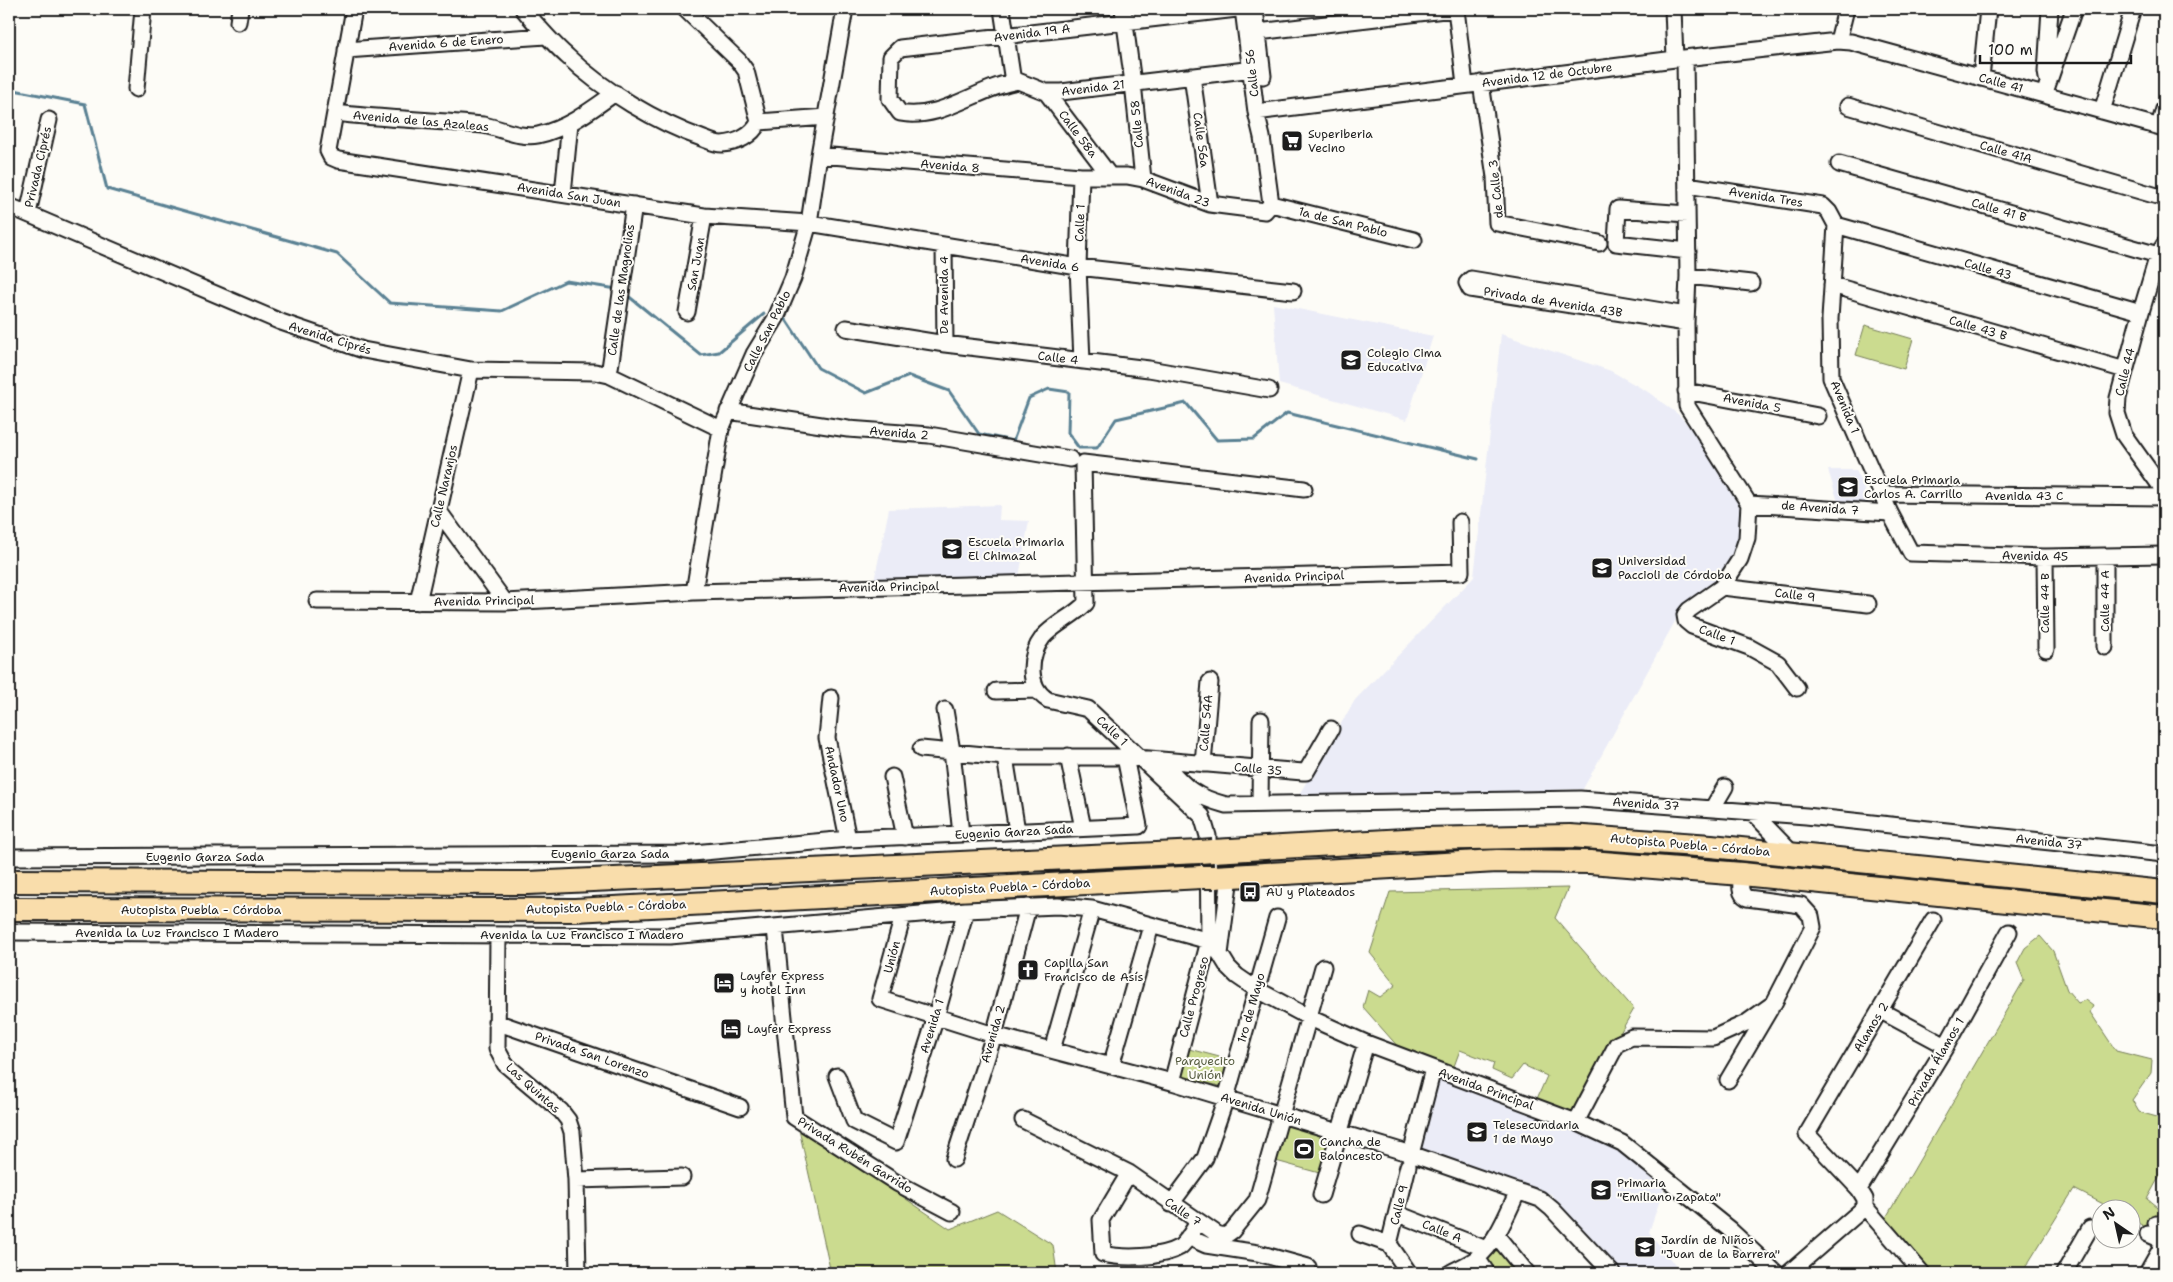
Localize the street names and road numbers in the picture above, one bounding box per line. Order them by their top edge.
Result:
street label: Avenida 19 A [993,20,1071,46]
street label: Avenida 6 de Enero [388,31,504,55]
street label: Calle 56 [1242,48,1262,98]
street label: Avenida 12 de Octubre [1481,59,1613,91]
street label: Calle 41 [1977,69,2025,97]
street label: Avenida 21 [1060,76,1126,100]
street label: Calle 58 [1127,99,1147,149]
street label: Avenida de las Azaleas [352,107,490,135]
street label: Calle 58a [1055,107,1101,161]
street label: Calle 56a [1189,111,1213,169]
street label: Privada Ciprés [21,125,55,209]
street label: Calle 41A [1978,137,2034,167]
street label: Avenida 8 [920,155,980,177]
street label: de Calle 3 [1485,159,1507,219]
street label: Avenida 23 [1144,173,1212,211]
street label: Avenida San Juan [516,179,622,211]
street label: Avenida Tres [1728,183,1804,211]
street label: Calle 41 B [1970,195,2028,225]
street label: 1a de San Pablo [1297,203,1389,241]
street label: Calle 1 [1071,204,1089,242]
street label: Calle de las Magnolias [604,223,638,357]
street label: San Juan [683,236,709,292]
street label: Avenida 6 [1019,250,1081,276]
street label: Calle 43 [1962,255,2014,283]
street label: De Avenida 4 [936,256,952,334]
street label: Privada de Avenida 43B [1482,283,1624,321]
street label: Calle San Pablo [740,287,794,375]
street label: Calle 43 B [1947,312,2009,344]
street label: Avenida Ciprés [287,318,373,358]
street label: Calle 44 [2111,346,2139,398]
street label: Calle 4 [1037,348,1079,368]
street label: Avenida 1 [1827,378,1863,436]
street label: Avenida 5 [1722,390,1782,416]
street label: Avenida 2 [869,422,929,444]
street label: Calle Naranjos [427,443,461,529]
street label: Avenida 43 C [1985,488,2063,504]
street label: de Avenida 7 [1781,497,1859,519]
street label: Avenida 45 [2002,547,2068,565]
street label: Avenida Principal [1243,567,1345,587]
street label: Calle 44 A [2097,570,2113,632]
street label: Calle 44 B [2037,573,2053,633]
street label: Avenida Principal [839,578,940,596]
street label: Calle 9 [1774,585,1816,605]
street label: Avenida Principal [434,592,535,610]
street label: Calle 1 [1697,621,1737,649]
street label: Calle 54A [1196,694,1216,752]
street label: Calle 1 [1093,712,1131,750]
street label: Andador Uno [821,744,853,824]
street label: Calle 35 [1233,759,1283,779]
street label: Avenida 37 [1612,794,1680,814]
street label: Eugenio Garza Sada [954,821,1074,843]
street label: Autopista Puebla - Córdoba [1609,830,1771,860]
street label: Avenida 37 [2015,831,2083,853]
street label: Eugenio Garza Sada [551,846,670,862]
street label: Eugenio Garza Sada [146,849,265,865]
street label: Autopista Puebla - Córdoba [929,875,1091,899]
street label: Autopista Puebla - Córdoba [525,896,687,918]
street label: Autopista Puebla - Córdoba [121,902,282,918]
street label: Avenida la Luz Francisco I Madero [75,925,279,941]
street label: Avenida la Luz Francisco I Madero [480,927,684,943]
street label: Unión [880,939,904,975]
street label: Calle Progreso [1175,955,1213,1039]
street label: 1ro de Mayo [1233,971,1269,1045]
street label: Avenida 1 [916,997,948,1055]
street label: Alamos 2 [1850,999,1892,1055]
street label: Avenida 2 [977,1003,1009,1065]
street label: Privada Álamos 1 [1904,1015,1968,1109]
street label: Privada San Lorenzo [533,1028,651,1082]
street label: Las Quintas [502,1059,564,1117]
street label: Avenida Principal [1436,1064,1536,1114]
street label: Avenida Unión [1218,1089,1304,1129]
street label: Privada Rubén Garrido [794,1113,916,1197]
street label: Calle 9 [1386,1183,1412,1227]
street label: Calle 7 [1162,1194,1204,1230]
street label: Calle A [1420,1216,1464,1246]

